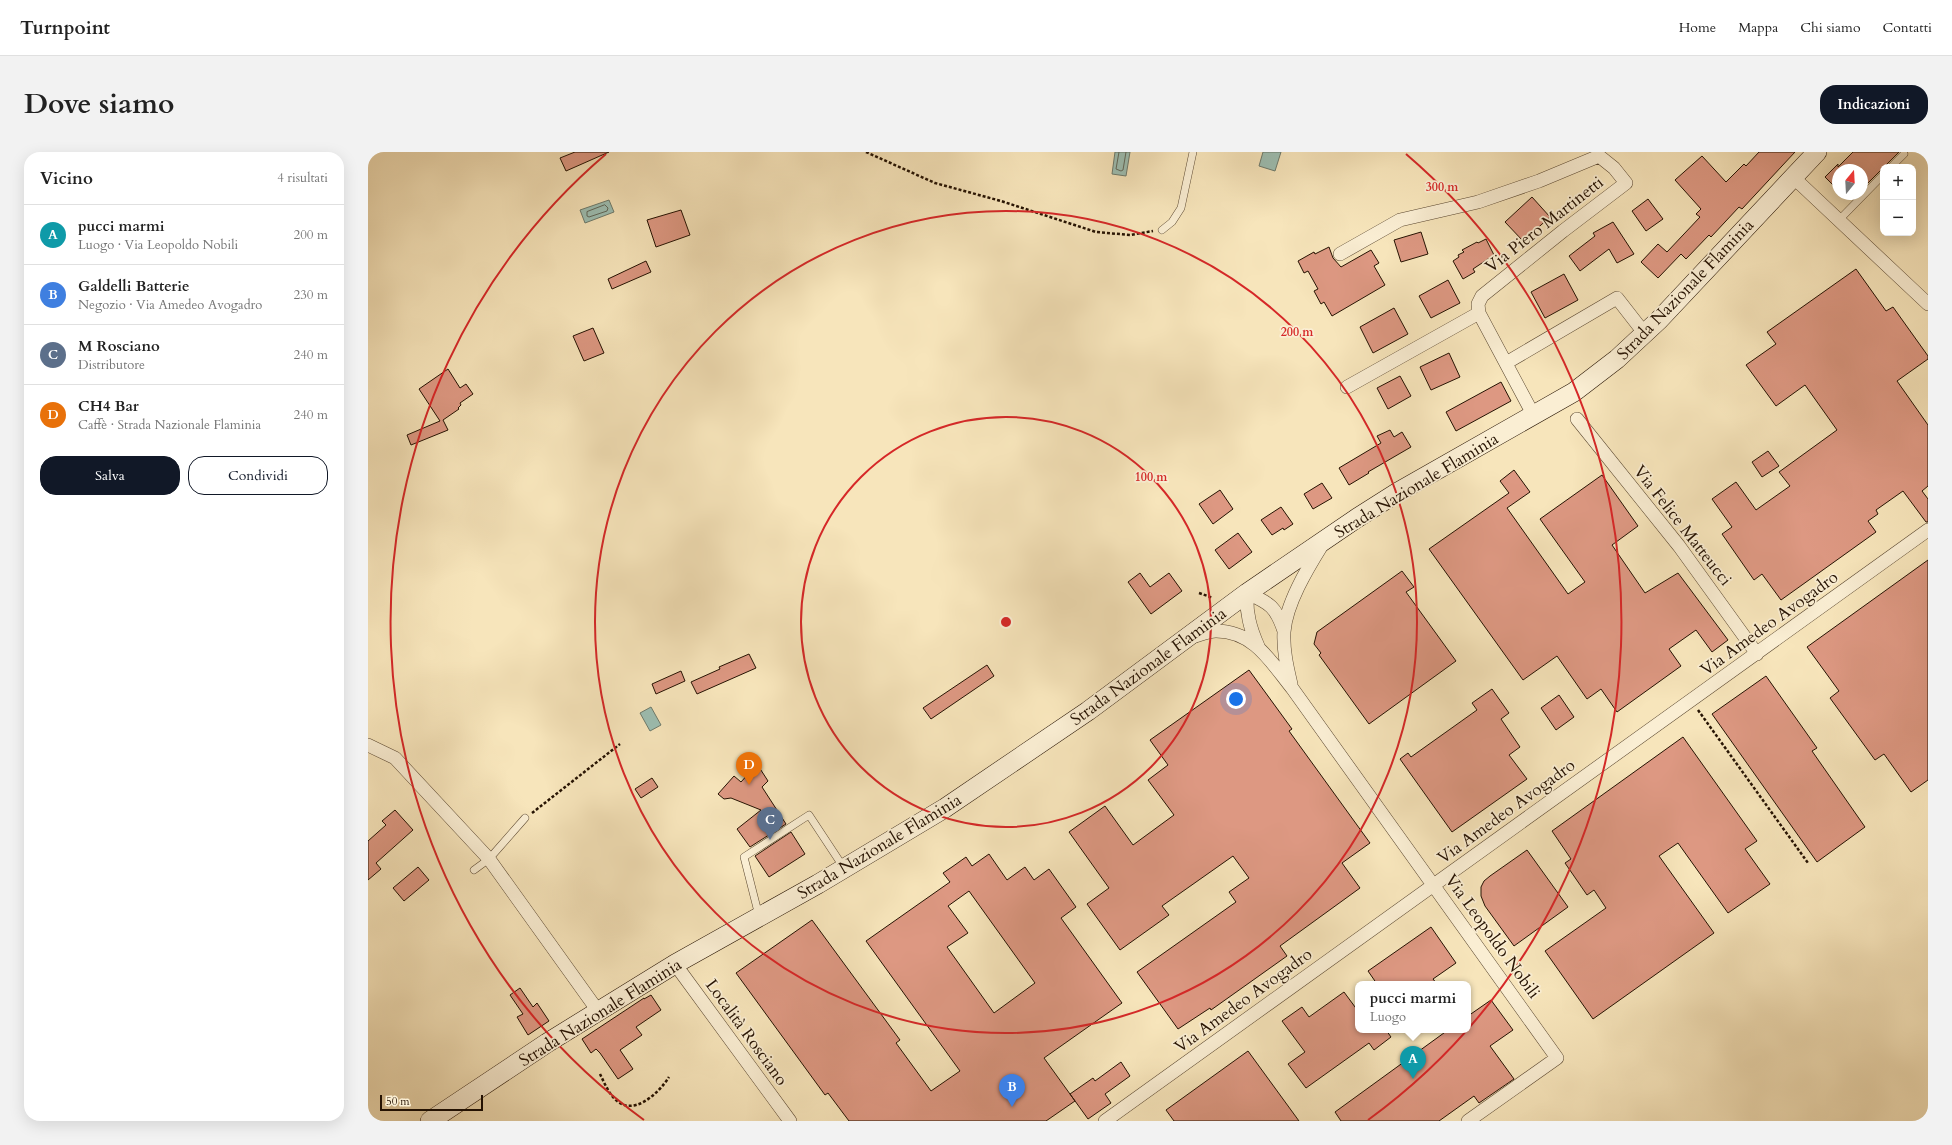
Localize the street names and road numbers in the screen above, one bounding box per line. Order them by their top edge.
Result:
street label: Via Piero Martinetti [1480,171,1608,278]
street label: Strada Nazionale Flaminia [1612,213,1759,365]
street label: Strada Nazionale Flaminia [1330,427,1503,544]
street label: Via Felice Matteucci [1628,460,1737,591]
street label: Via Amedeo Avogadro [1696,566,1843,681]
street label: Strada Nazionale Flaminia [1066,602,1232,731]
street label: Via Amedeo Avogadro [1433,754,1580,869]
street label: Strada Nazionale Flaminia [793,788,966,905]
street label: Via Leopoldo Nobili [1440,869,1546,1003]
street label: Via Amedeo Avogadro [1170,943,1317,1058]
street label: Strada Nazionale Flaminia [515,953,687,1072]
street label: Località Rosciano [700,974,793,1090]

